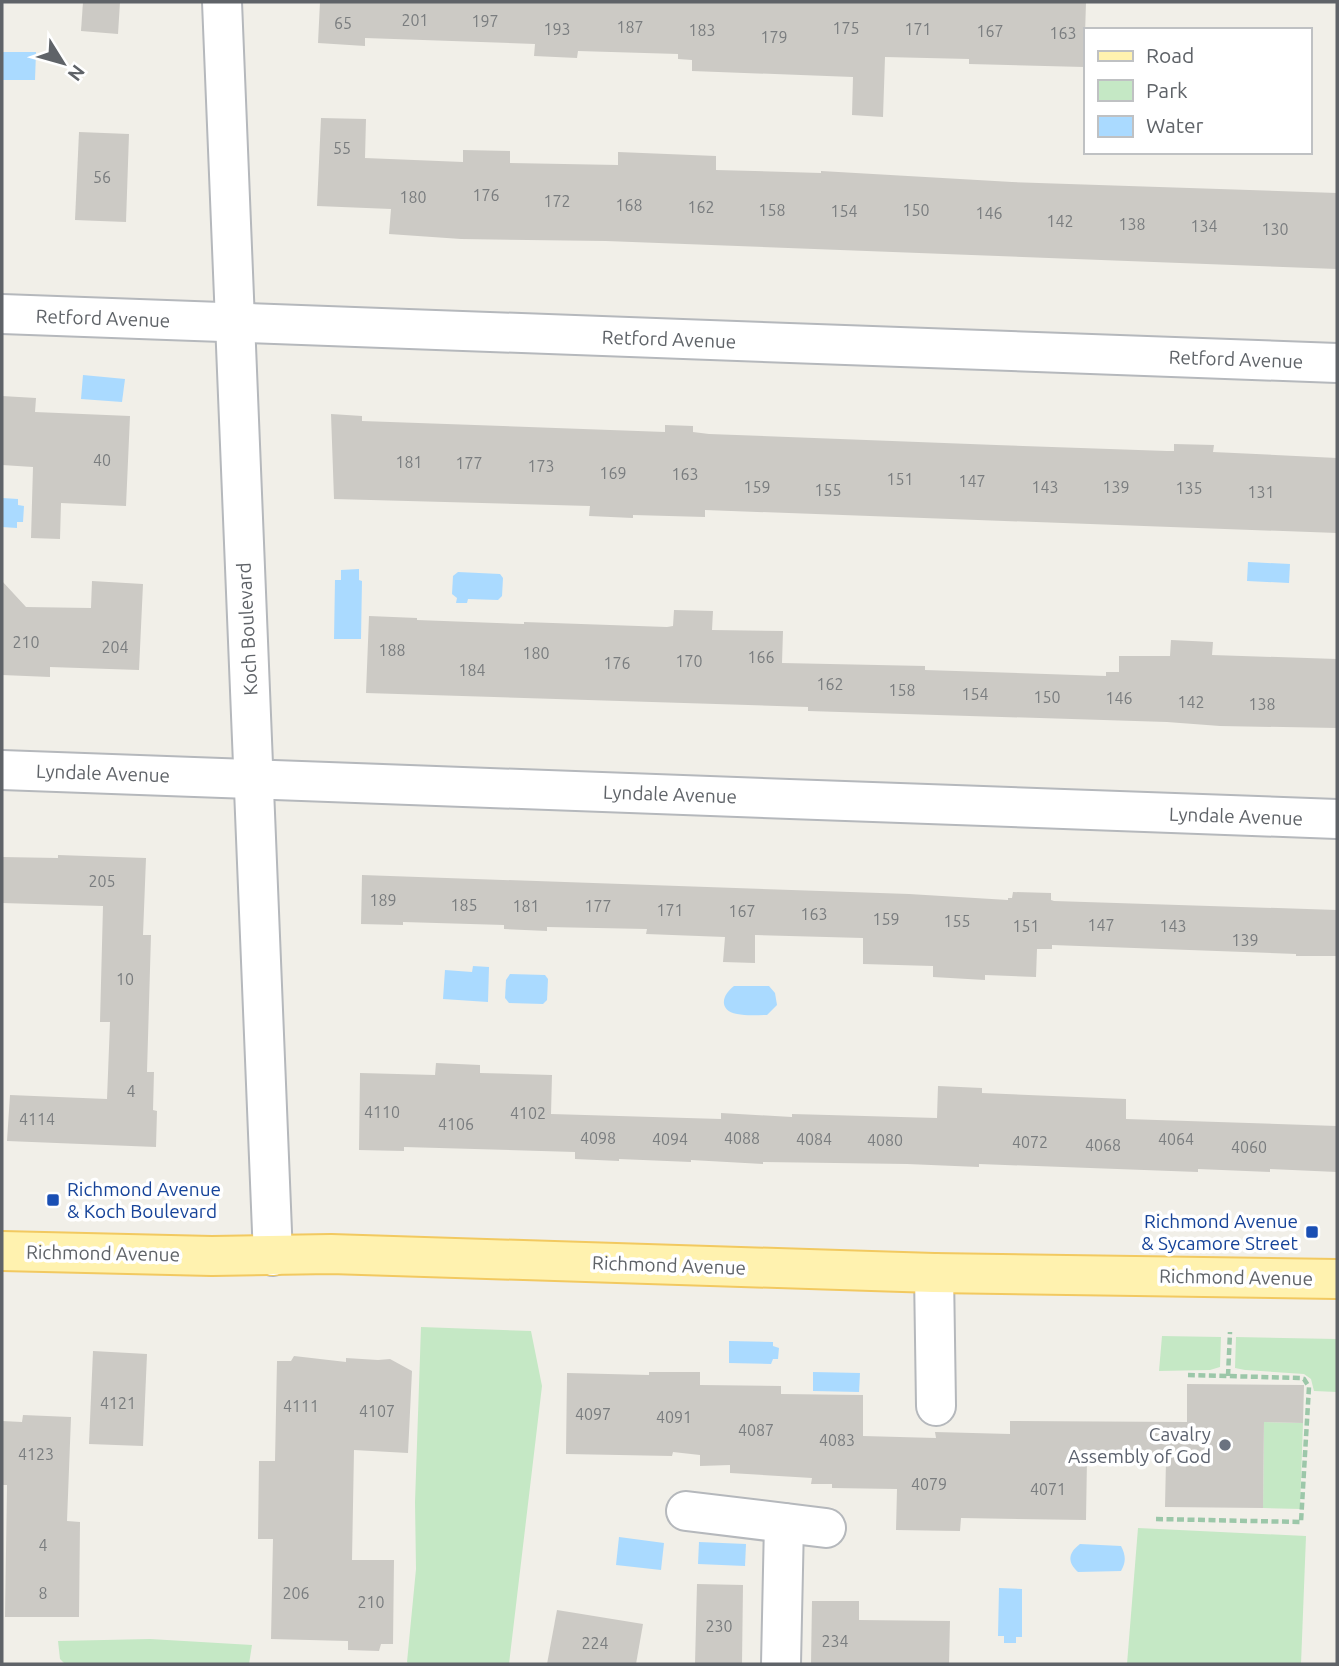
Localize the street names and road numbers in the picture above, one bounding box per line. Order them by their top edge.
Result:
street label: Retford Avenue [35,305,171,331]
street label: Retford Avenue [601,326,737,352]
street label: Retford Avenue [1168,346,1304,372]
street label: Koch Boulevard [233,562,261,696]
street label: Lyndale Avenue [36,760,170,786]
street label: Lyndale Avenue [603,781,737,807]
street label: Lyndale Avenue [1169,803,1303,829]
street label: Richmond Avenue [26,1241,180,1265]
street label: Richmond Avenue [592,1251,746,1279]
street label: Richmond Avenue [1159,1265,1313,1289]

